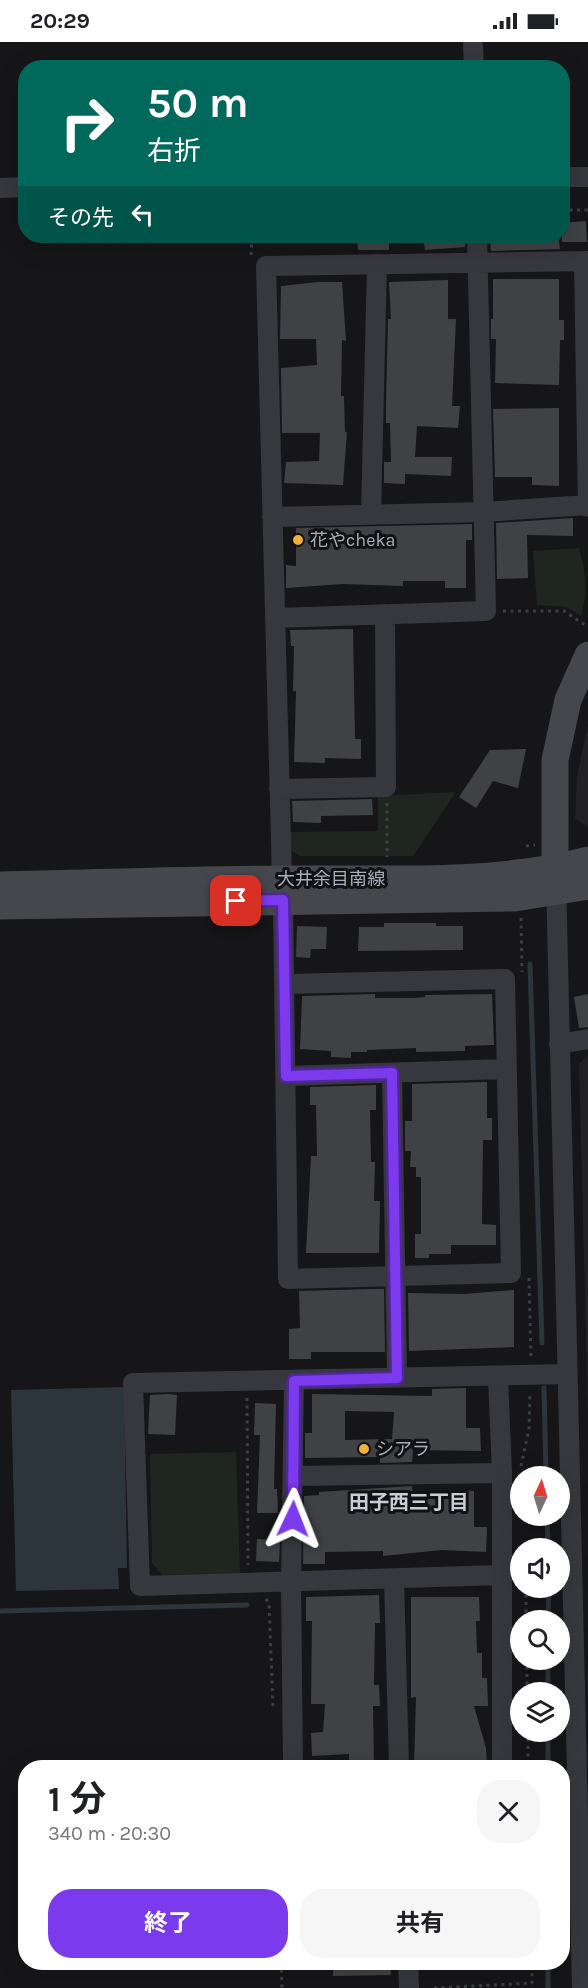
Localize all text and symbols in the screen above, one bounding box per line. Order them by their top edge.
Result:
text: 20:29 [30,8,90,34]
text: 50 m [147,78,249,128]
icon: right [48,84,126,162]
text: 右折 [147,135,201,167]
icon: left [126,198,159,231]
text: その先 [48,205,114,231]
place label: 花やcheka [310,529,395,551]
marker: 花やcheka [291,533,305,547]
street label: 大井余目南線 [277,868,385,890]
pin [210,875,261,926]
icon: arrive [219,884,252,917]
place label: シアラ [376,1438,430,1460]
marker: シアラ [357,1442,371,1456]
north arrow [510,1466,570,1526]
map controls [510,1466,570,1742]
position arrow [261,1487,325,1551]
district label: 田子西三丁目 [349,1491,469,1514]
button: sound [510,1538,570,1598]
button: search [510,1610,570,1670]
button: layers [510,1682,570,1742]
text: 1 分 [48,1778,106,1820]
button: close [477,1780,540,1843]
text: 340 m · 20:30 [48,1822,171,1845]
button: 終了 [48,1889,288,1958]
button: 共有 [300,1889,540,1958]

